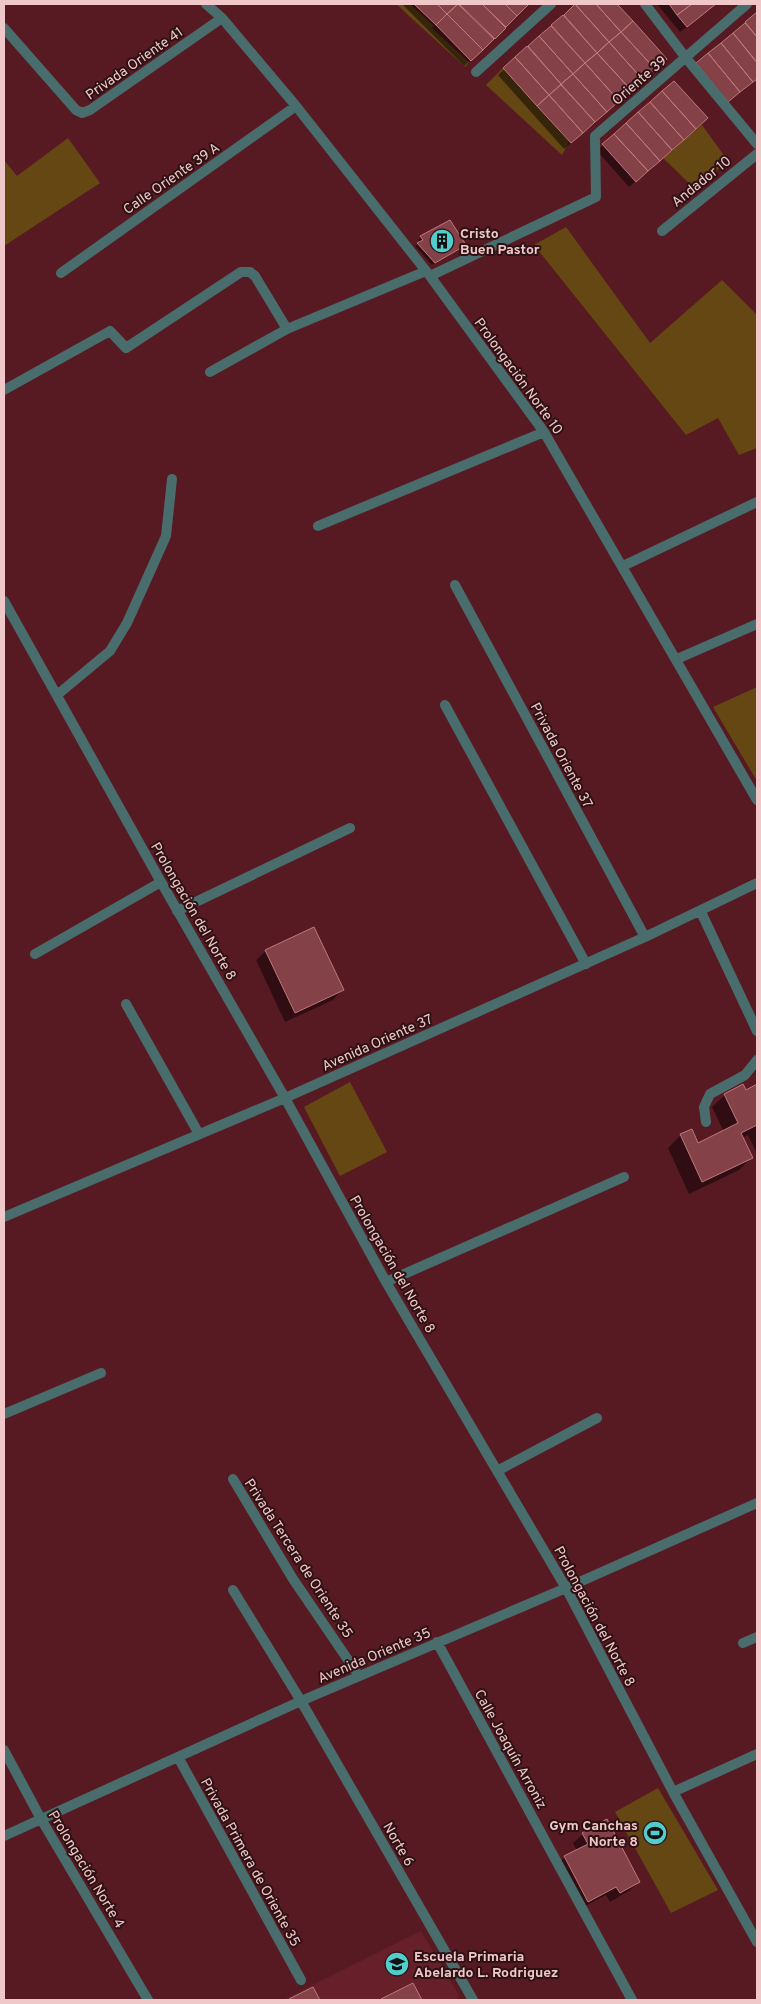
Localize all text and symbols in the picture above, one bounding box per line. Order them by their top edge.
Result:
street label: Privada Oriente 41 [83,24,187,104]
street label: Oriente 39 [609,53,671,110]
street label: Calle Oriente 39 A [120,140,223,219]
street label: Andador 10 [669,153,735,211]
place label: Cristo Buen Pastor [460,226,540,259]
building icon: Cristo Buen Pastor [429,228,455,254]
street label: Prolongación Norte 10 [470,315,566,438]
street label: Privada Oriente 37 [526,700,596,811]
street label: Prolongación del Norte 8 [146,840,239,984]
street label: Avenida Oriente 37 [319,1011,436,1075]
street label: Prolongación del Norte 8 [345,1193,438,1337]
street label: Privada Tercera de Oriente 35 [240,1476,356,1642]
street label: Prolongación del Norte 8 [549,1544,638,1690]
street label: Avenida Oriente 35 [315,1625,434,1688]
street label: Calle Joaquín Arroniz [470,1687,550,1812]
street label: Privada Primera de Oriente 35 [196,1775,303,1950]
street label: Prolongación Norte 4 [44,1808,128,1932]
place label: Gym Canchas Norte 8 [549,1818,638,1851]
street label: Norte 6 [378,1820,417,1870]
sports icon: Gym Canchas Norte 8 [642,1820,668,1846]
place label: Escuela Primaria Abelardo L. Rodriguez [414,1949,558,1982]
school or university icon: Escuela Primaria Abelardo L. Rodriguez [384,1951,410,1977]

